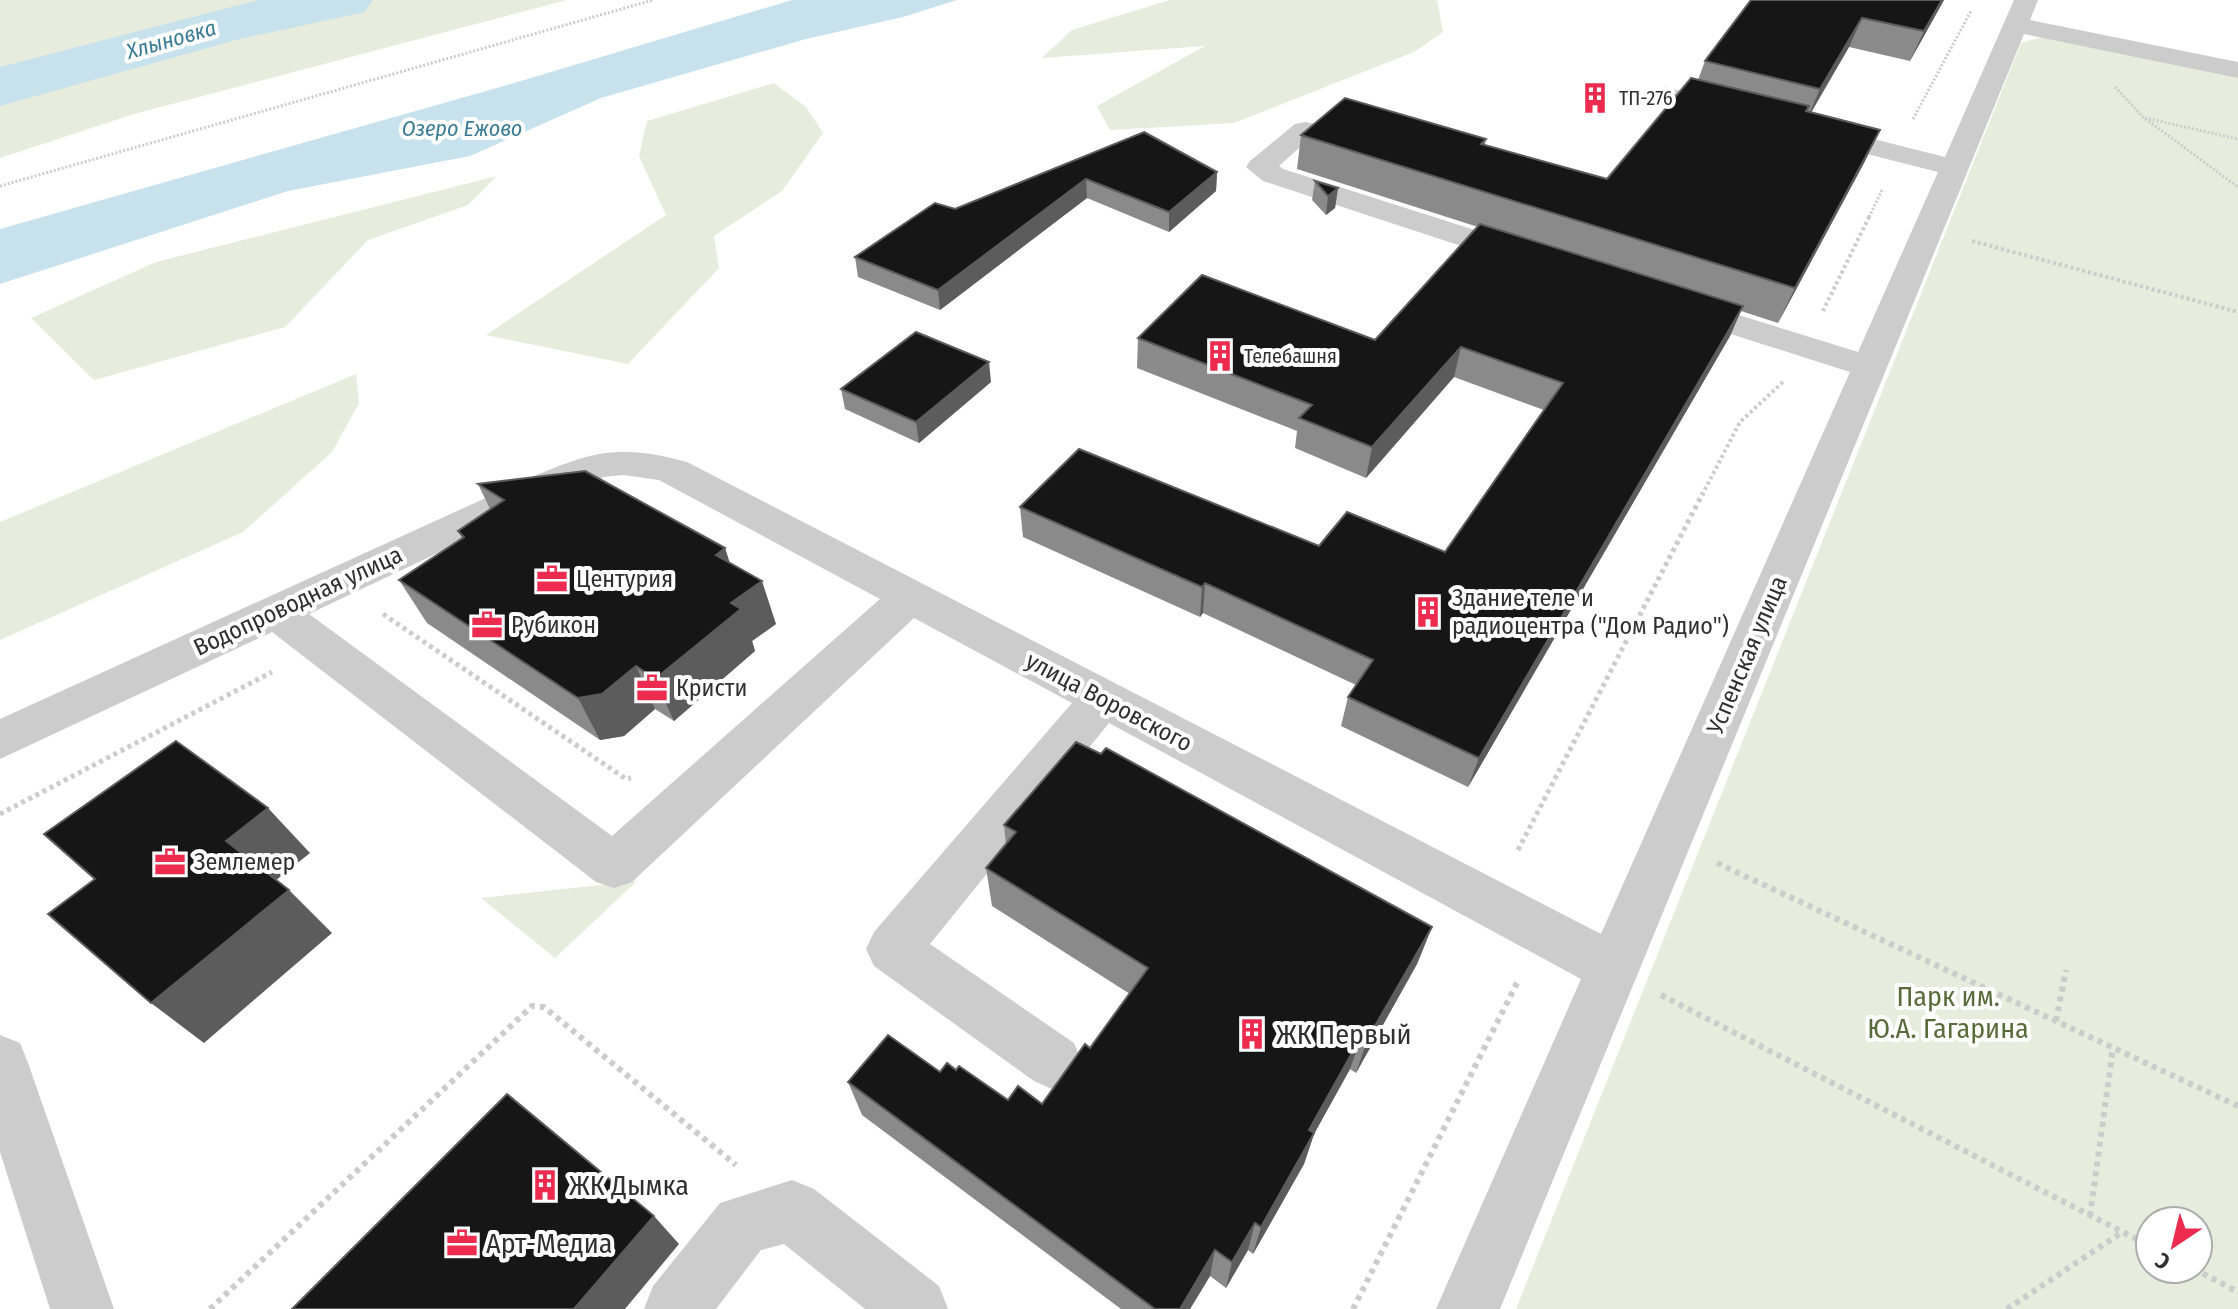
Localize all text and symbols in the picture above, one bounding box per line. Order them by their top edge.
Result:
water label: Хлыновка [122,14,219,65]
building icon: ТП-276 [1578,81,1612,115]
place label: ТП-276 [1619,86,1673,110]
water label: Озеро Ежово [402,115,522,142]
building icon: Телебашня [1203,339,1237,373]
place label: Телебашня [1244,344,1337,368]
street label: Водопроводная улица [189,540,407,662]
office icon: Центурия [535,562,569,596]
place label: Центурия [576,565,673,593]
street label: Успенская улица [1701,572,1793,739]
place label: Здание теле и радиоцентра ("Дом Радио") [1452,584,1729,640]
building icon: Здание теле и радиоцентра ("Дом Радио") [1411,595,1445,629]
office icon: Рубикон [470,608,504,642]
place label: Рубикон [511,611,596,639]
street label: улица Воровского [1021,646,1197,758]
office icon: Кристи [635,671,669,705]
place label: Кристи [676,674,747,702]
office icon: Землемер [153,845,187,879]
place label: Землемер [194,848,295,876]
park label: Парк им. Ю.А. Гагарина [1867,980,2029,1045]
building icon: ЖК Первый [1235,1017,1269,1051]
place label: ЖК Первый [1276,1018,1412,1051]
building icon: ЖК Дымка [528,1168,562,1202]
place label: ЖК Дымка [569,1169,689,1202]
north arrow [2134,1205,2214,1285]
office icon: Арт-Медиа [445,1226,479,1260]
place label: Арт-Медиа [486,1227,612,1260]
text: С [2150,1246,2175,1275]

